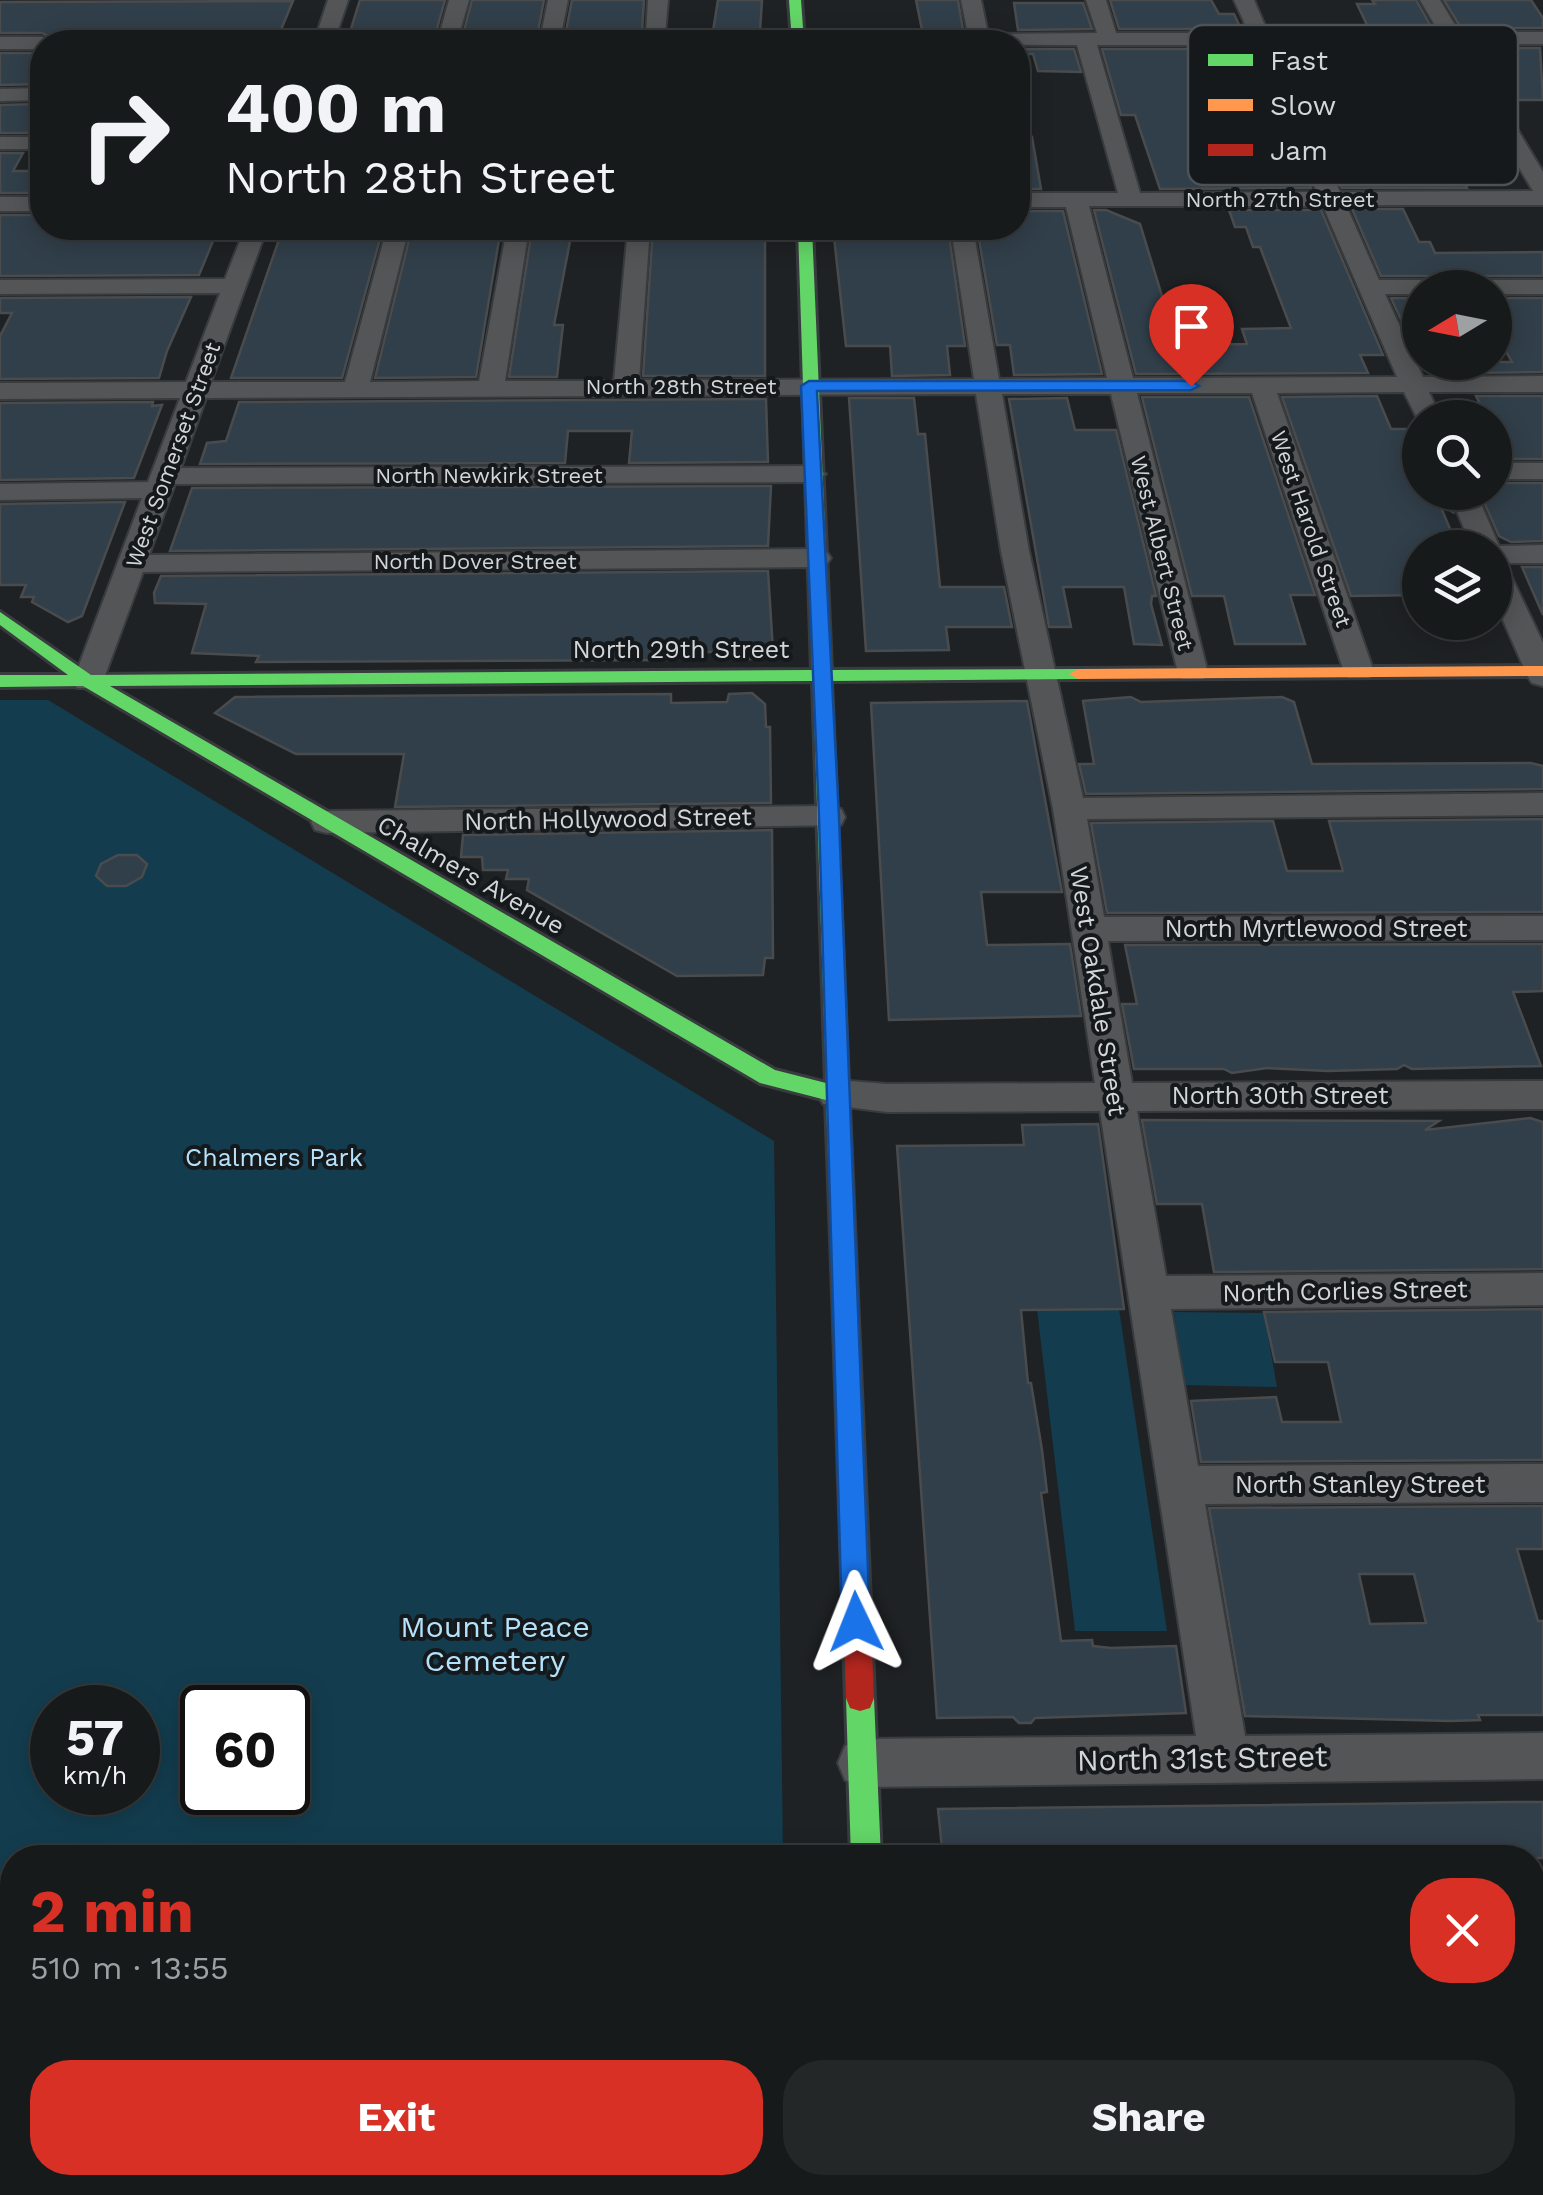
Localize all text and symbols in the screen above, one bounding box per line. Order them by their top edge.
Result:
legend [1188,25,1518,185]
text: Fast [1270,44,1328,77]
text: 400 m [225,67,446,149]
icon: right [60,70,190,200]
text: Slow [1270,89,1336,122]
text: Jam [1270,134,1328,167]
text: North 28th Street [225,151,615,204]
street label: North 27th Street [1185,187,1375,212]
north arrow [1402,270,1512,380]
map controls [1402,270,1512,640]
pin [1149,284,1234,387]
icon: arrive [1164,299,1219,354]
street label: West Somerset Street [121,339,225,571]
street label: North 28th Street [586,374,776,399]
button: search [1402,400,1512,510]
street label: West Harold Street [1266,428,1356,630]
street label: West Albert Street [1126,453,1198,653]
street label: North Newkirk Street [375,463,603,488]
button: layers [1402,530,1512,640]
street label: North Dover Street [373,549,577,574]
street label: North 29th Street [573,635,790,664]
street label: North Hollywood Street [464,802,753,836]
street label: Chalmers Avenue [372,810,570,940]
street label: West Oakdale Street [1064,864,1132,1118]
street label: North Myrtlewood Street [1165,914,1468,943]
street label: North 30th Street [1172,1081,1389,1110]
park label: Chalmers Park [185,1143,363,1172]
street label: North Corlies Street [1222,1274,1468,1308]
street label: North Stanley Street [1235,1470,1486,1499]
position arrow [804,1570,908,1674]
park label: Mount Peace Cemetery [400,1609,590,1678]
speed limit sign: 60 [180,1685,310,1815]
text: 57 [66,1708,124,1767]
street label: North 31st Street [1076,1738,1328,1778]
text: km/h [63,1761,127,1790]
text: 2 min [30,1876,194,1947]
button: close [1410,1878,1515,1983]
text: 510 m · 13:55 [30,1949,229,1987]
button: Exit [30,2060,763,2175]
button: Share [783,2060,1515,2175]

